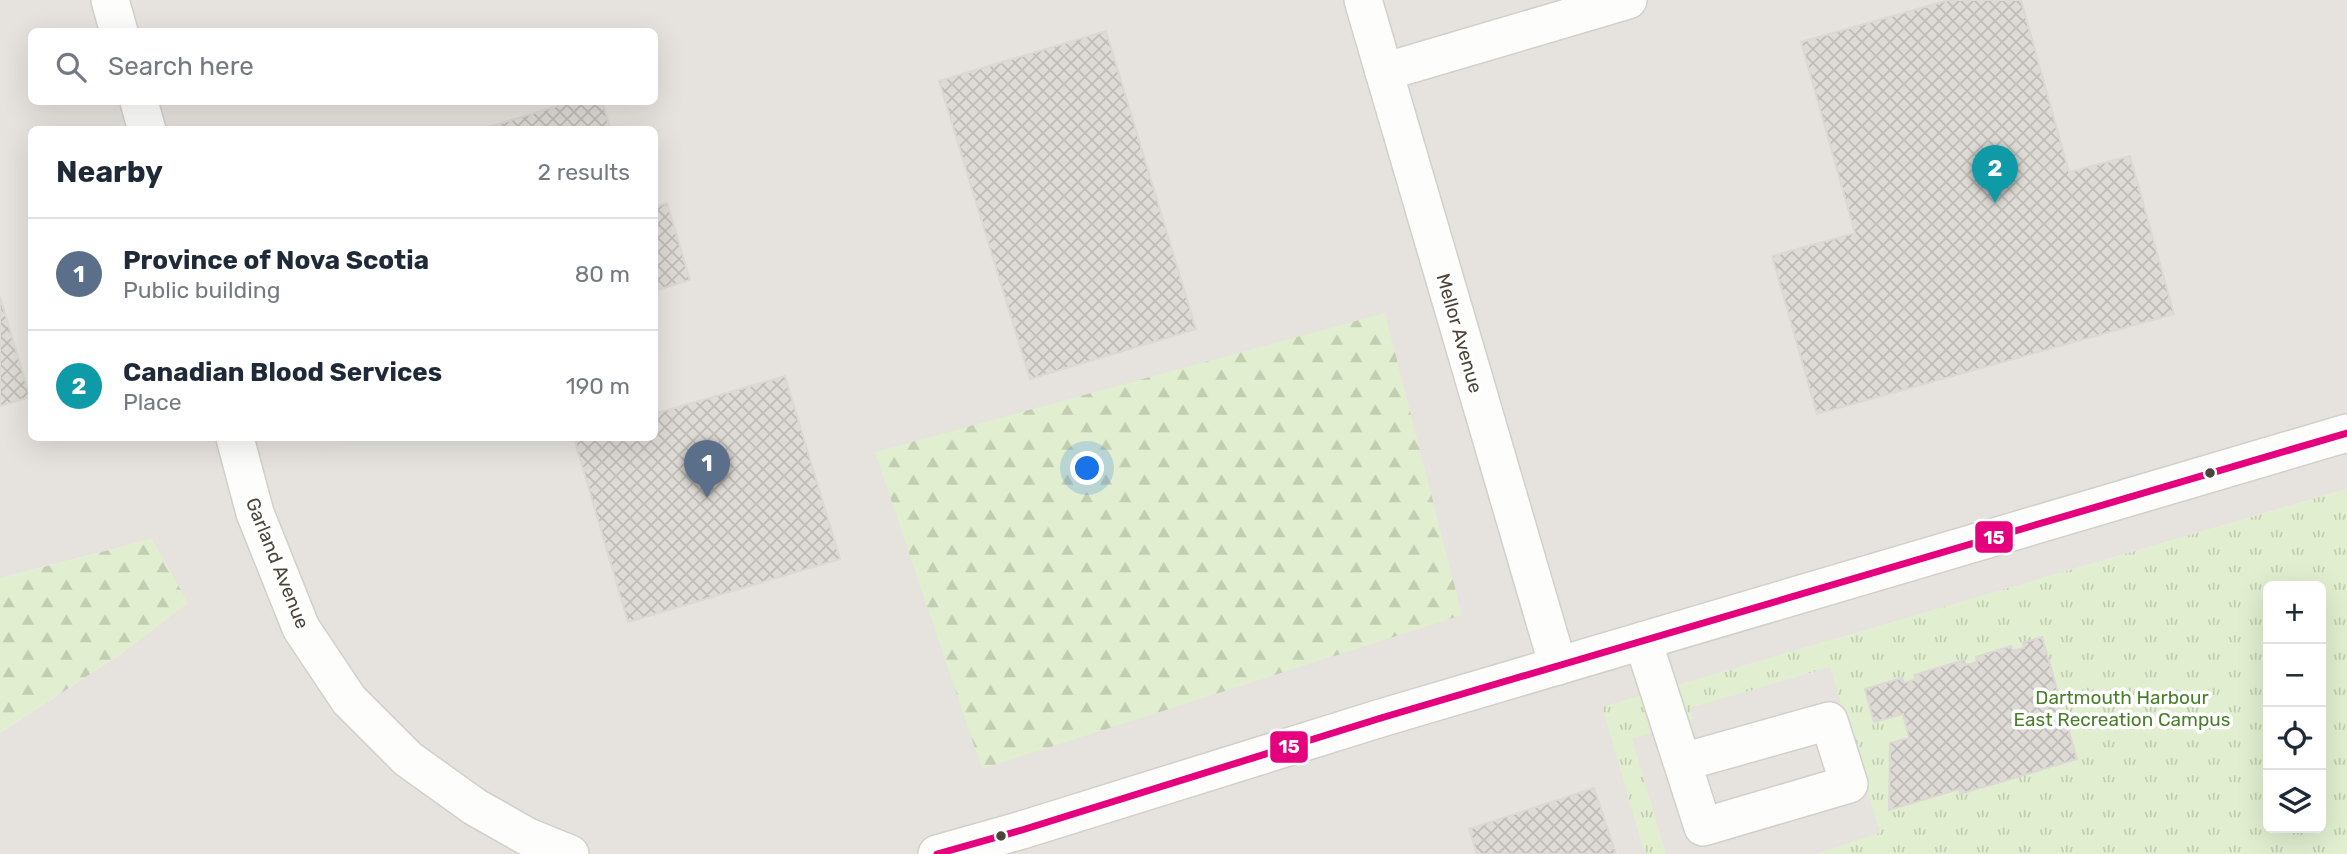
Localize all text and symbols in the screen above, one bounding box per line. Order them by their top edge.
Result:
search box [28,28,658,105]
icon: search [52,48,90,86]
text: Search here [108,51,254,82]
pin: 2 [1972,145,2018,203]
text: Nearby [56,154,163,190]
text: 2 results [538,158,630,186]
text: Province of Nova Scotia [123,245,429,276]
text: 1 [73,260,85,288]
text: 80 m [575,260,630,288]
street label: Mellor Avenue [1431,271,1488,396]
text: Public building [123,276,280,304]
text: Canadian Blood Services [123,357,442,388]
text: 2 [72,372,86,400]
text: 190 m [566,372,630,400]
text: Place [123,388,182,416]
pin: 1 [684,440,730,498]
your location [1070,451,1104,485]
unlabelled marker [2203,466,2217,480]
street label: Garland Avenue [241,494,314,632]
line badge: 15 [1974,520,2014,554]
text: 15 [1983,526,2005,549]
map controls [2263,581,2326,833]
button: + [2263,581,2326,644]
button: − [2263,644,2326,707]
park label: Dartmouth Harbour East Recreation Campus [2014,686,2230,731]
button: locate [2263,707,2326,770]
line badge: 15 [1269,730,1309,764]
text: 15 [1278,735,1300,758]
button: layers [2263,770,2326,833]
unlabelled marker [994,829,1008,843]

